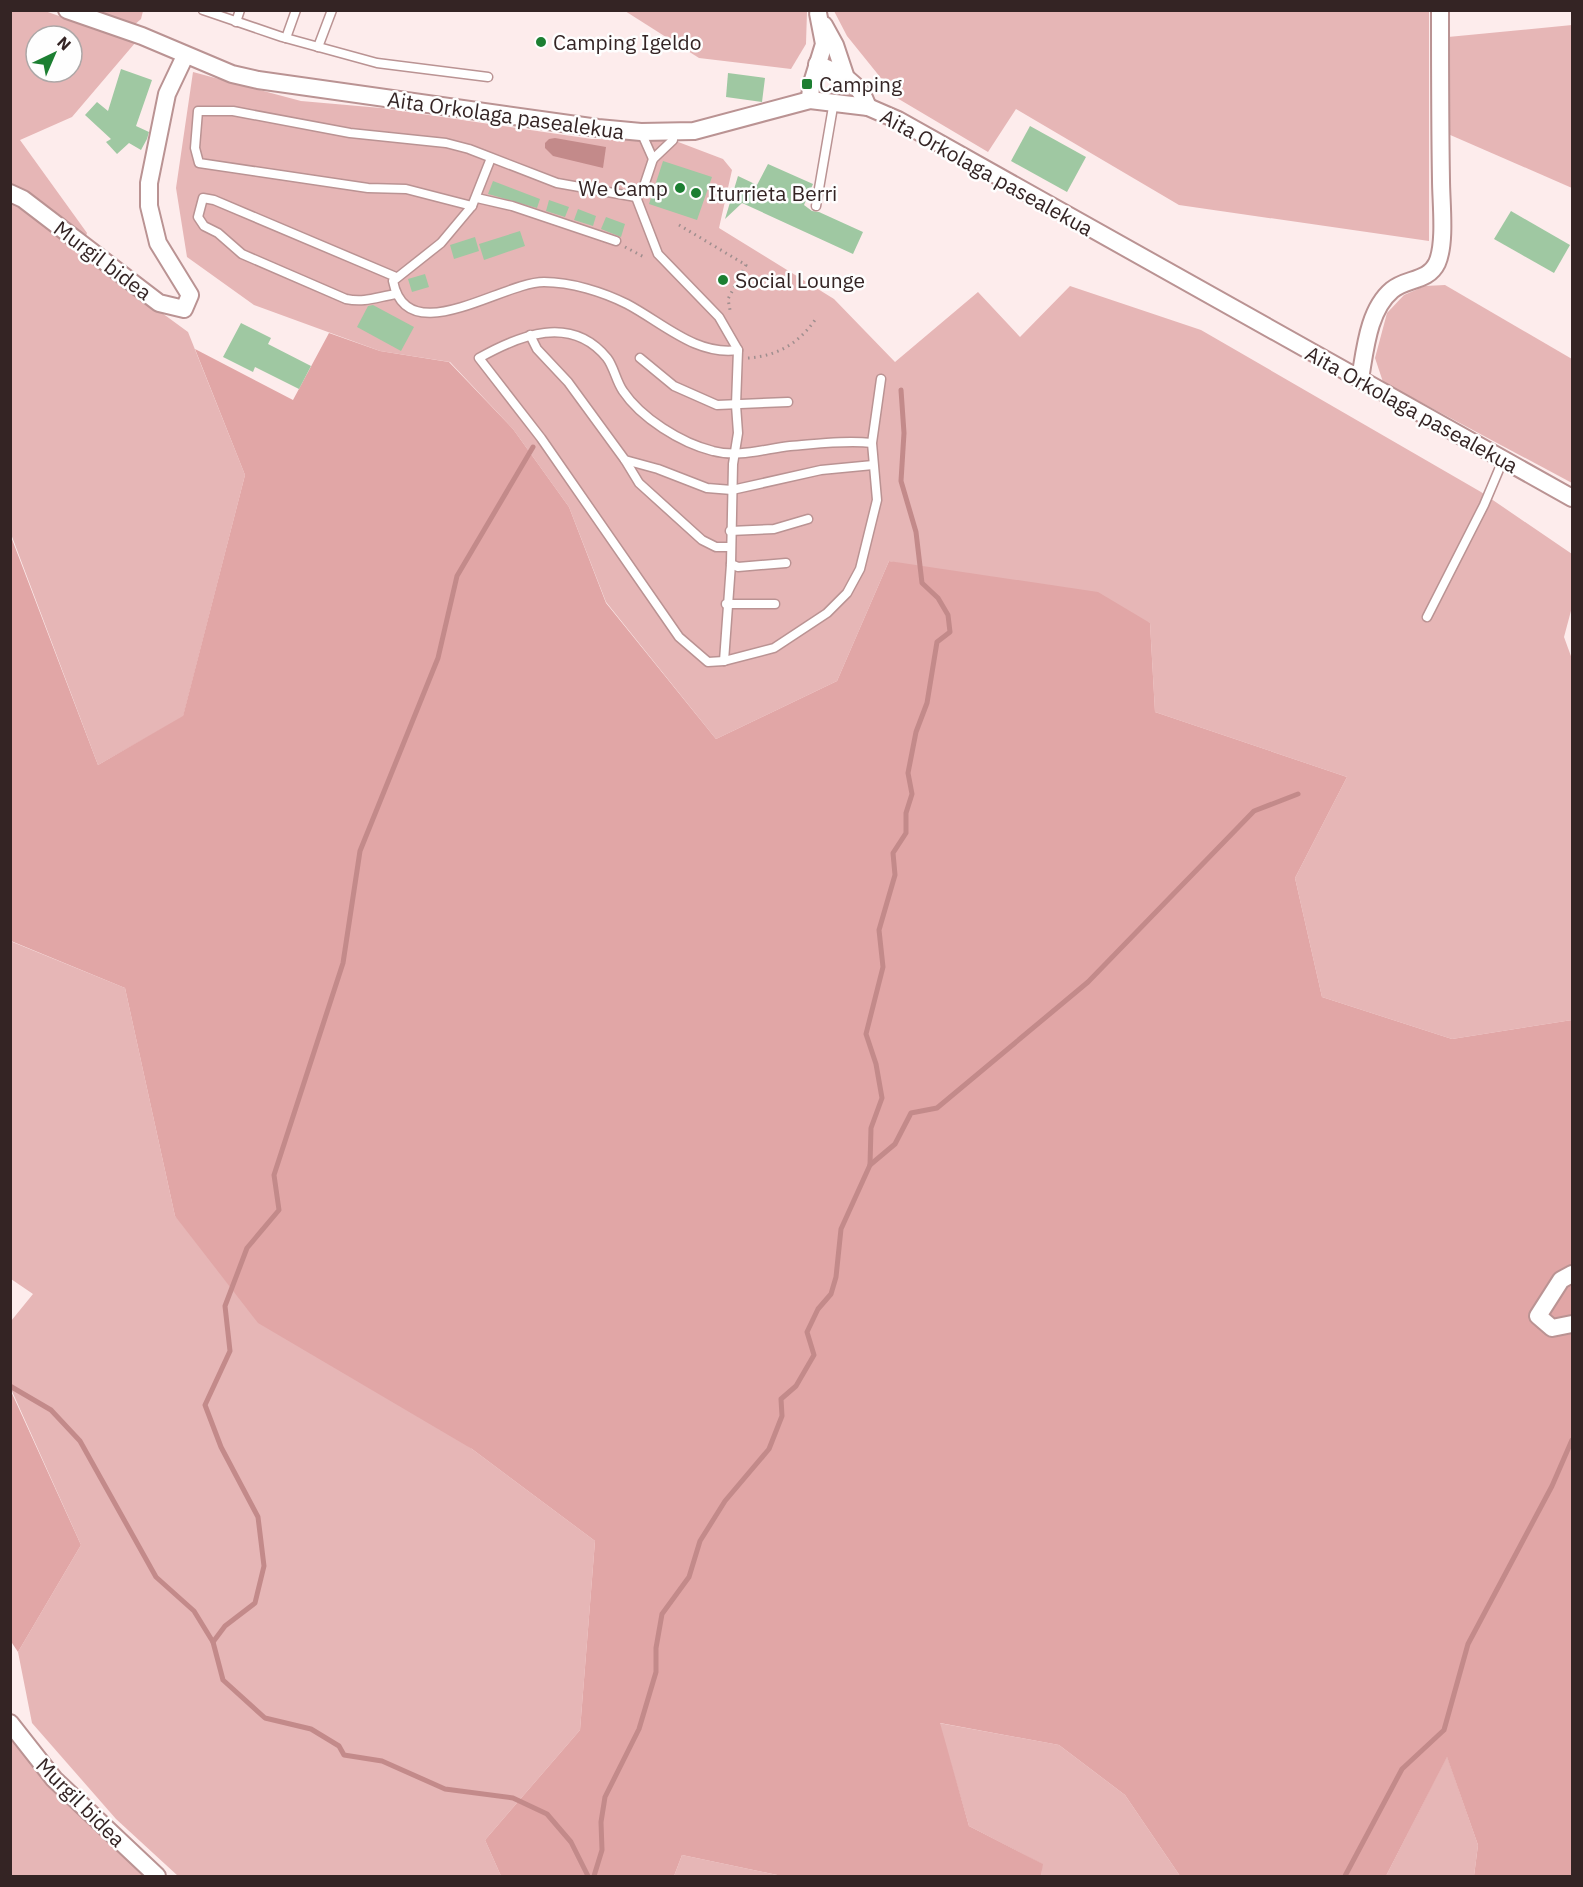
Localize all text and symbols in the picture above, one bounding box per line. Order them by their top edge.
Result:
north arrow [24,24,84,84]
place label: Camping Igeldo [553,28,702,56]
text: N [53,32,76,54]
marker: Camping Igeldo [534,35,548,49]
place label: Camping [819,70,902,98]
marker: Camping [800,77,814,91]
street label: Aita Orkolaga pasealekua [386,85,626,145]
street label: Aita Orkolaga pasealekua [876,102,1098,242]
place label: We Camp [578,174,668,202]
place label: Iturrieta Berri [708,179,837,207]
marker: We Camp [673,181,687,195]
marker: Iturrieta Berri [689,186,703,200]
street label: Murgil bidea [48,214,158,306]
place label: Social Lounge [735,266,865,294]
marker: Social Lounge [716,273,730,287]
street label: Aita Orkolaga pasealekua [1301,339,1523,479]
street label: Murgil bidea [30,1751,132,1853]

